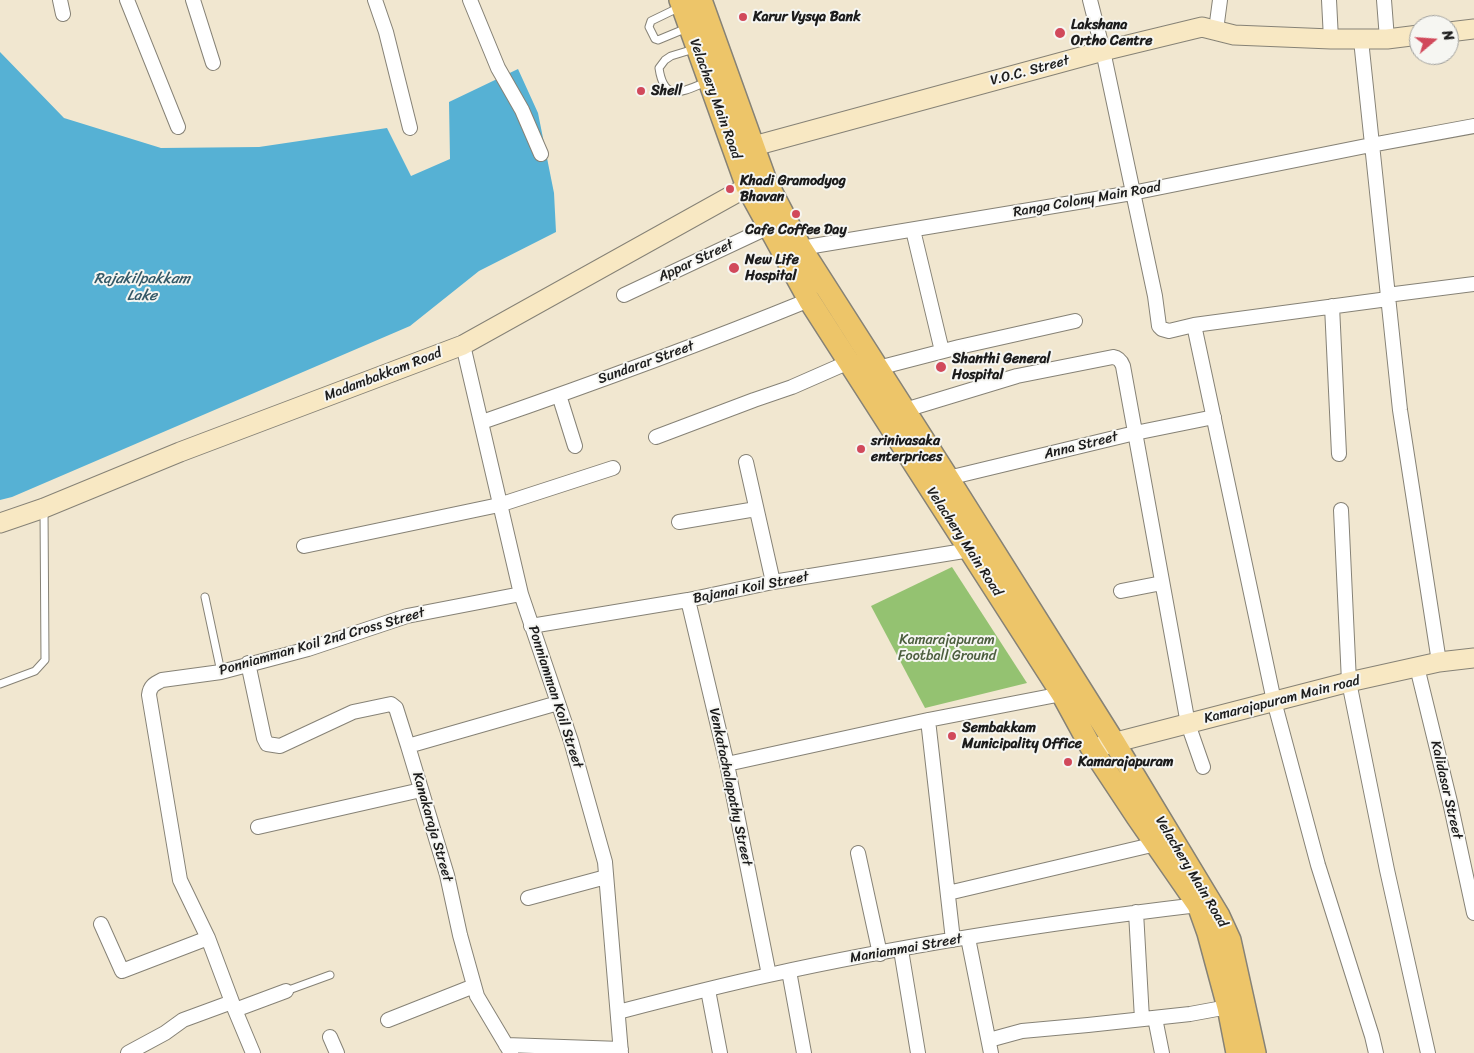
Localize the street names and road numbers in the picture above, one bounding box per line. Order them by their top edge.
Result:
street label: Velachery Main Road [685,37,745,161]
street label: V.O.C. Street [989,52,1071,90]
street label: Ranga Colony Main Road [1012,179,1162,221]
street label: Appar Street [656,236,736,286]
street label: Sundarar Street [596,338,696,388]
street label: Madambakkam Road [322,345,444,405]
street label: Anna Street [1042,429,1120,463]
street label: Velachery Main Road [922,484,1006,600]
street label: Bajanai Koil Street [692,569,810,607]
street label: Ponniamman Koil 2nd Cross Street [217,605,427,679]
street label: Ponniamman Koil Street [524,623,586,771]
street label: Kamarajapuram Main road [1202,672,1362,728]
street label: Venkatachalapathy Street [705,707,755,867]
street label: Kalidasar Street [1426,739,1466,841]
street label: Kanakaraja Street [408,770,456,884]
street label: Velachery Main Road [1151,813,1231,931]
street label: Maniammai Street [849,931,963,967]

